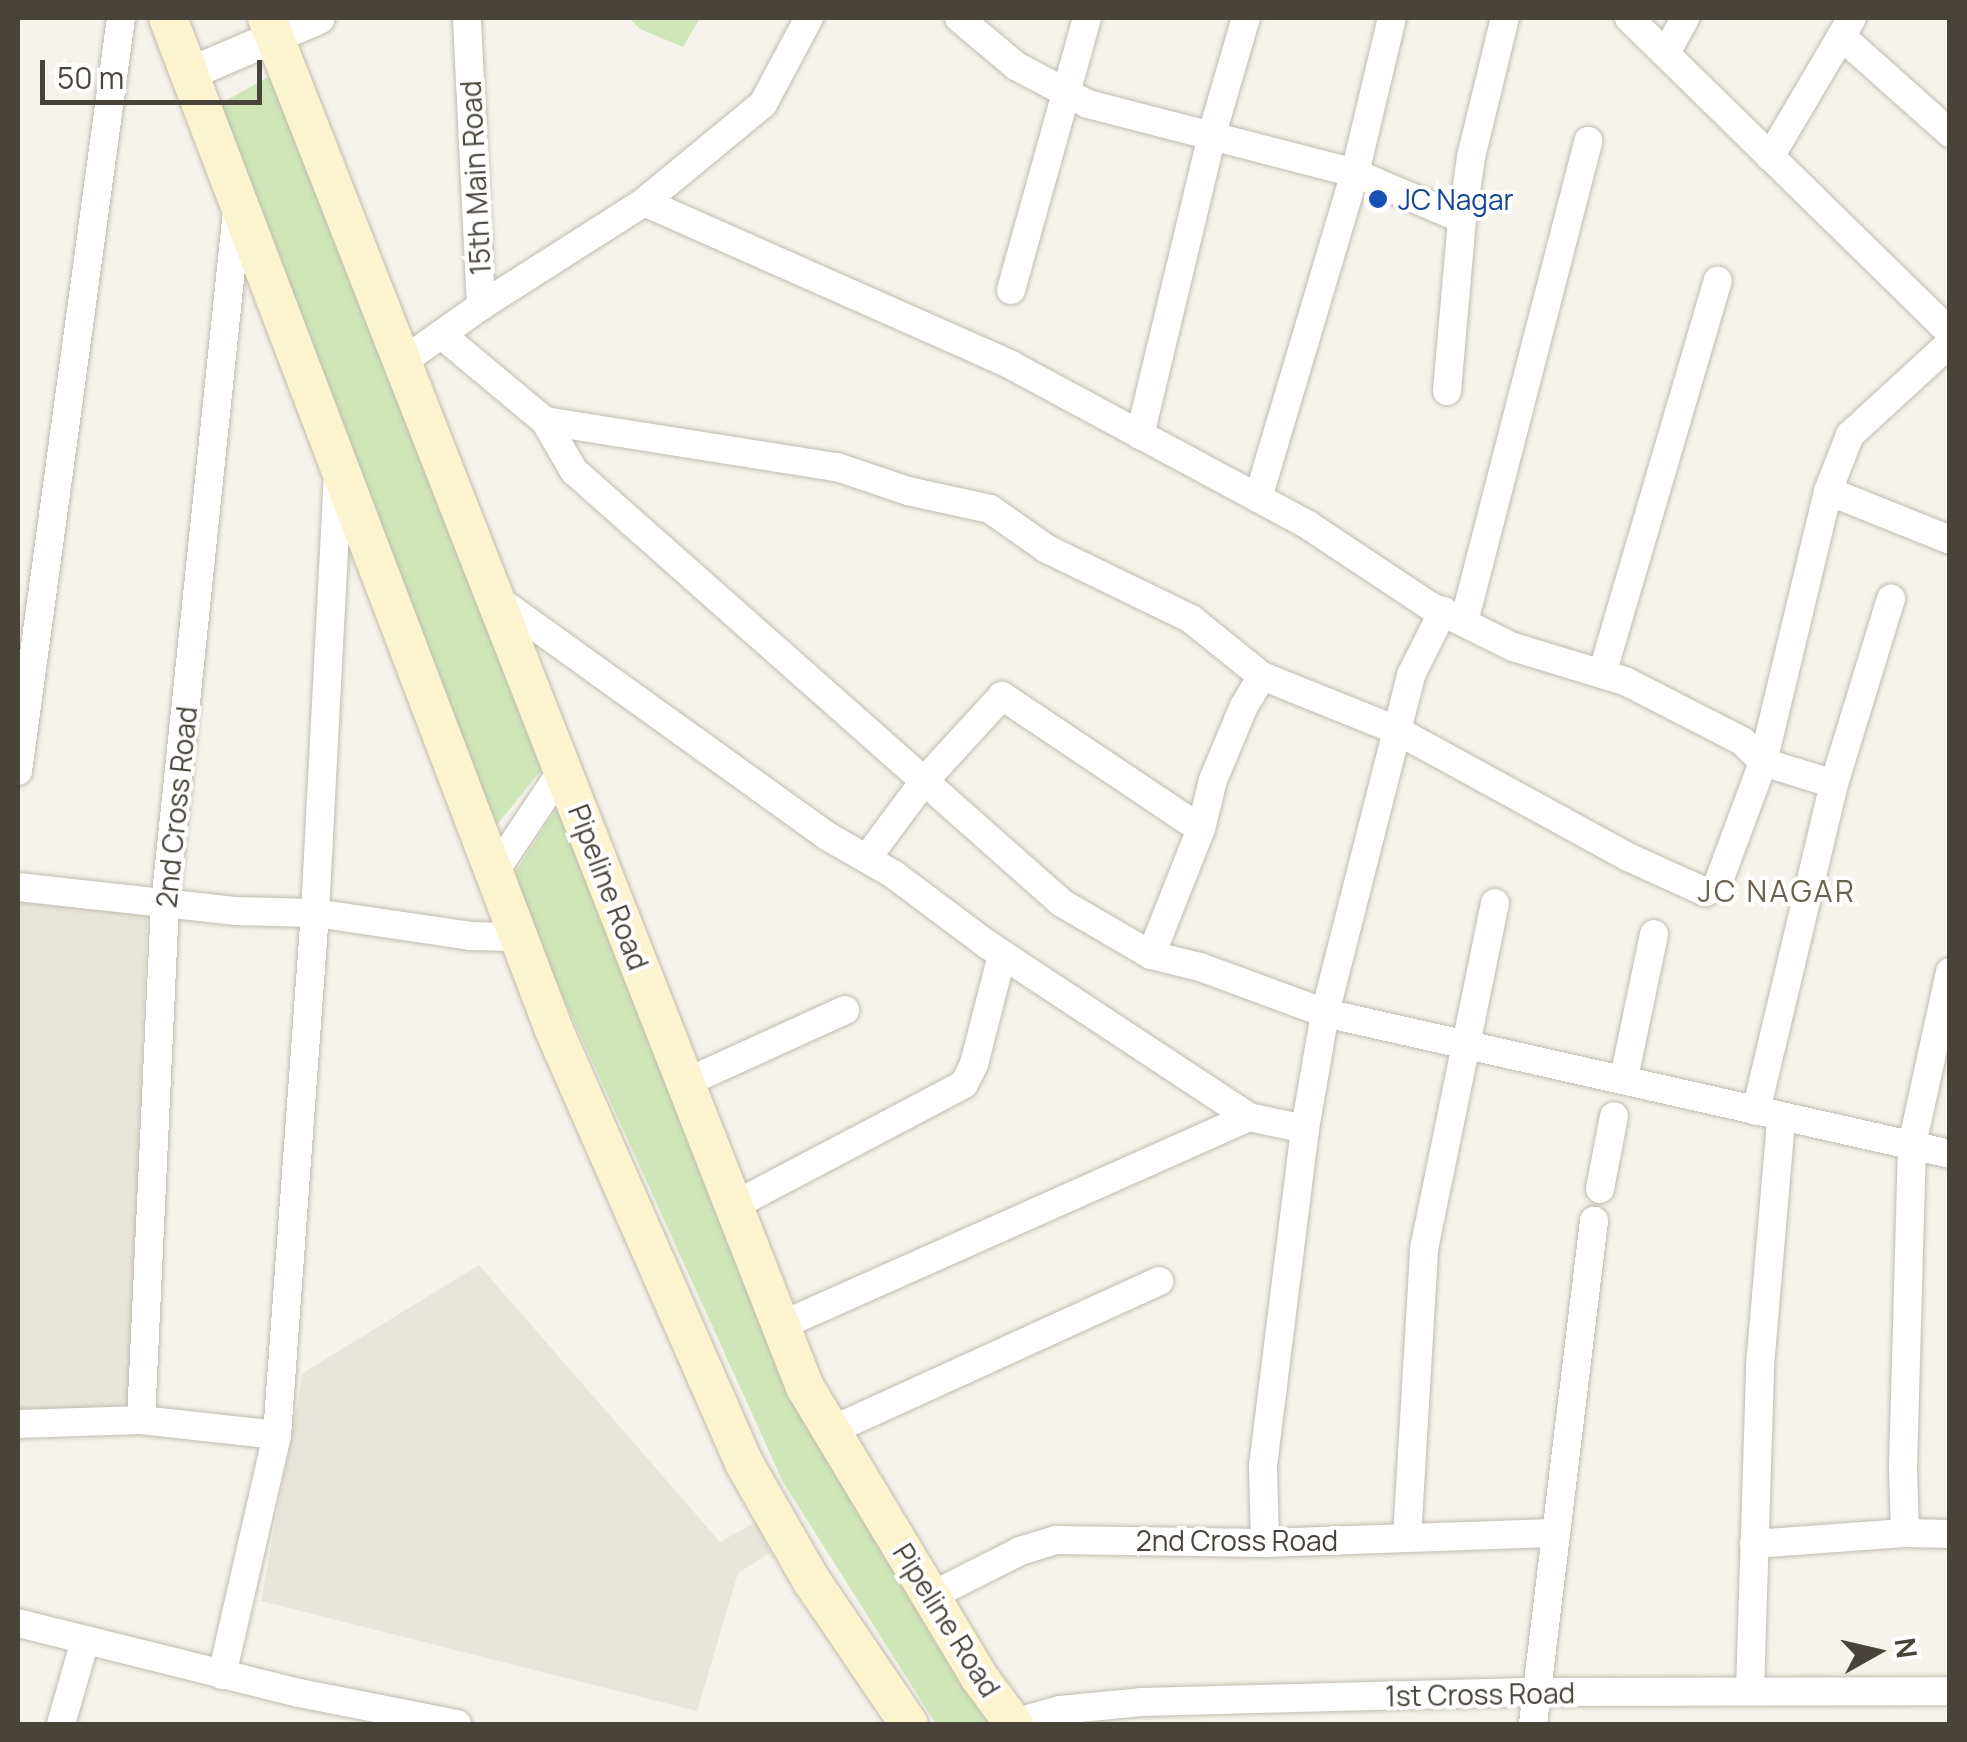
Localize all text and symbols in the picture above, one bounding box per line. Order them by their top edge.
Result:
scale bar [45,40,268,102]
text: 50 m [57,57,124,98]
street label: 15th Main Road [453,80,497,276]
place label: JC Nagar [1398,182,1514,216]
marker: JC Nagar [1367,188,1389,210]
street label: 2nd Cross Road [149,705,203,909]
street label: Pipeline Road [562,800,656,974]
district label: JC NAGAR [1698,873,1856,909]
street label: 2nd Cross Road [1136,1523,1338,1557]
street label: Pipeline Road [887,1537,1007,1703]
north arrow [1827,1602,1927,1702]
text: N [1886,1635,1927,1660]
street label: 1st Cross Road [1385,1676,1575,1712]

